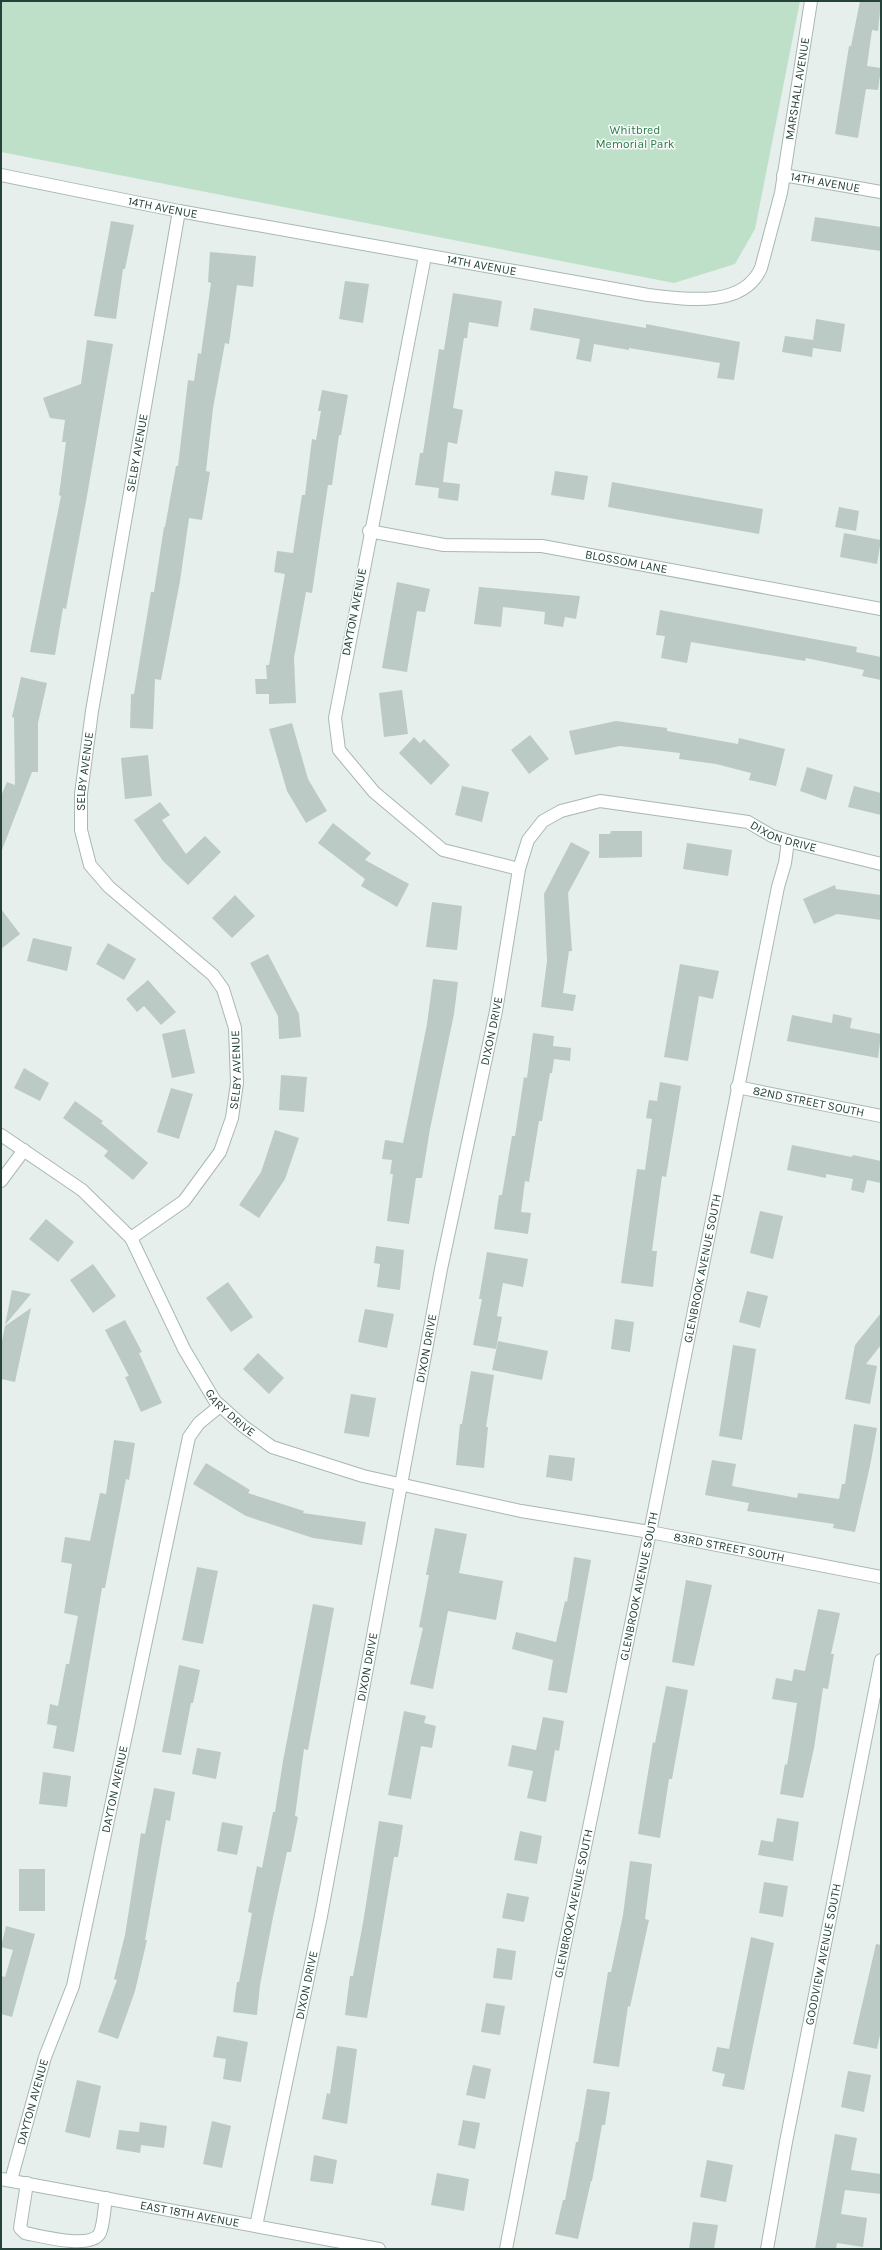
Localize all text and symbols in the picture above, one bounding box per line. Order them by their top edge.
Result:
street label: MARSHALL AVENUE [782,36,812,141]
park label: Whitbred Memorial Park [595,123,675,151]
street label: 14TH AVENUE [789,169,861,195]
street label: 14TH AVENUE [127,194,199,221]
street label: 14TH AVENUE [446,252,517,278]
street label: SELBY AVENUE [123,413,151,493]
street label: BLOSSOM LANE [584,547,669,576]
street label: DAYTON AVENUE [339,567,369,657]
street label: SELBY AVENUE [74,731,96,811]
street label: DIXON DRIVE [748,818,818,855]
street label: DIXON DRIVE [478,996,505,1067]
street label: SELBY AVENUE [226,1030,244,1110]
street label: 82ND STREET SOUTH [752,1083,865,1119]
street label: GLENBROOK AVENUE SOUTH [681,1193,724,1344]
street label: DIXON DRIVE [413,1313,440,1384]
street label: GARY DRIVE [202,1386,258,1439]
street label: GLENBROOK AVENUE SOUTH [617,1511,661,1662]
street label: 83RD STREET SOUTH [673,1530,786,1565]
street label: DIXON DRIVE [354,1631,380,1703]
street label: DAYTON AVENUE [99,1744,131,1834]
street label: GLENBROOK AVENUE SOUTH [551,1828,596,1979]
street label: GOODVIEW AVENUE SOUTH [802,1882,844,2026]
street label: DIXON DRIVE [292,1950,321,2021]
street label: DAYTON AVENUE [14,2057,51,2147]
street label: EAST 18TH AVENUE [139,2198,241,2230]

